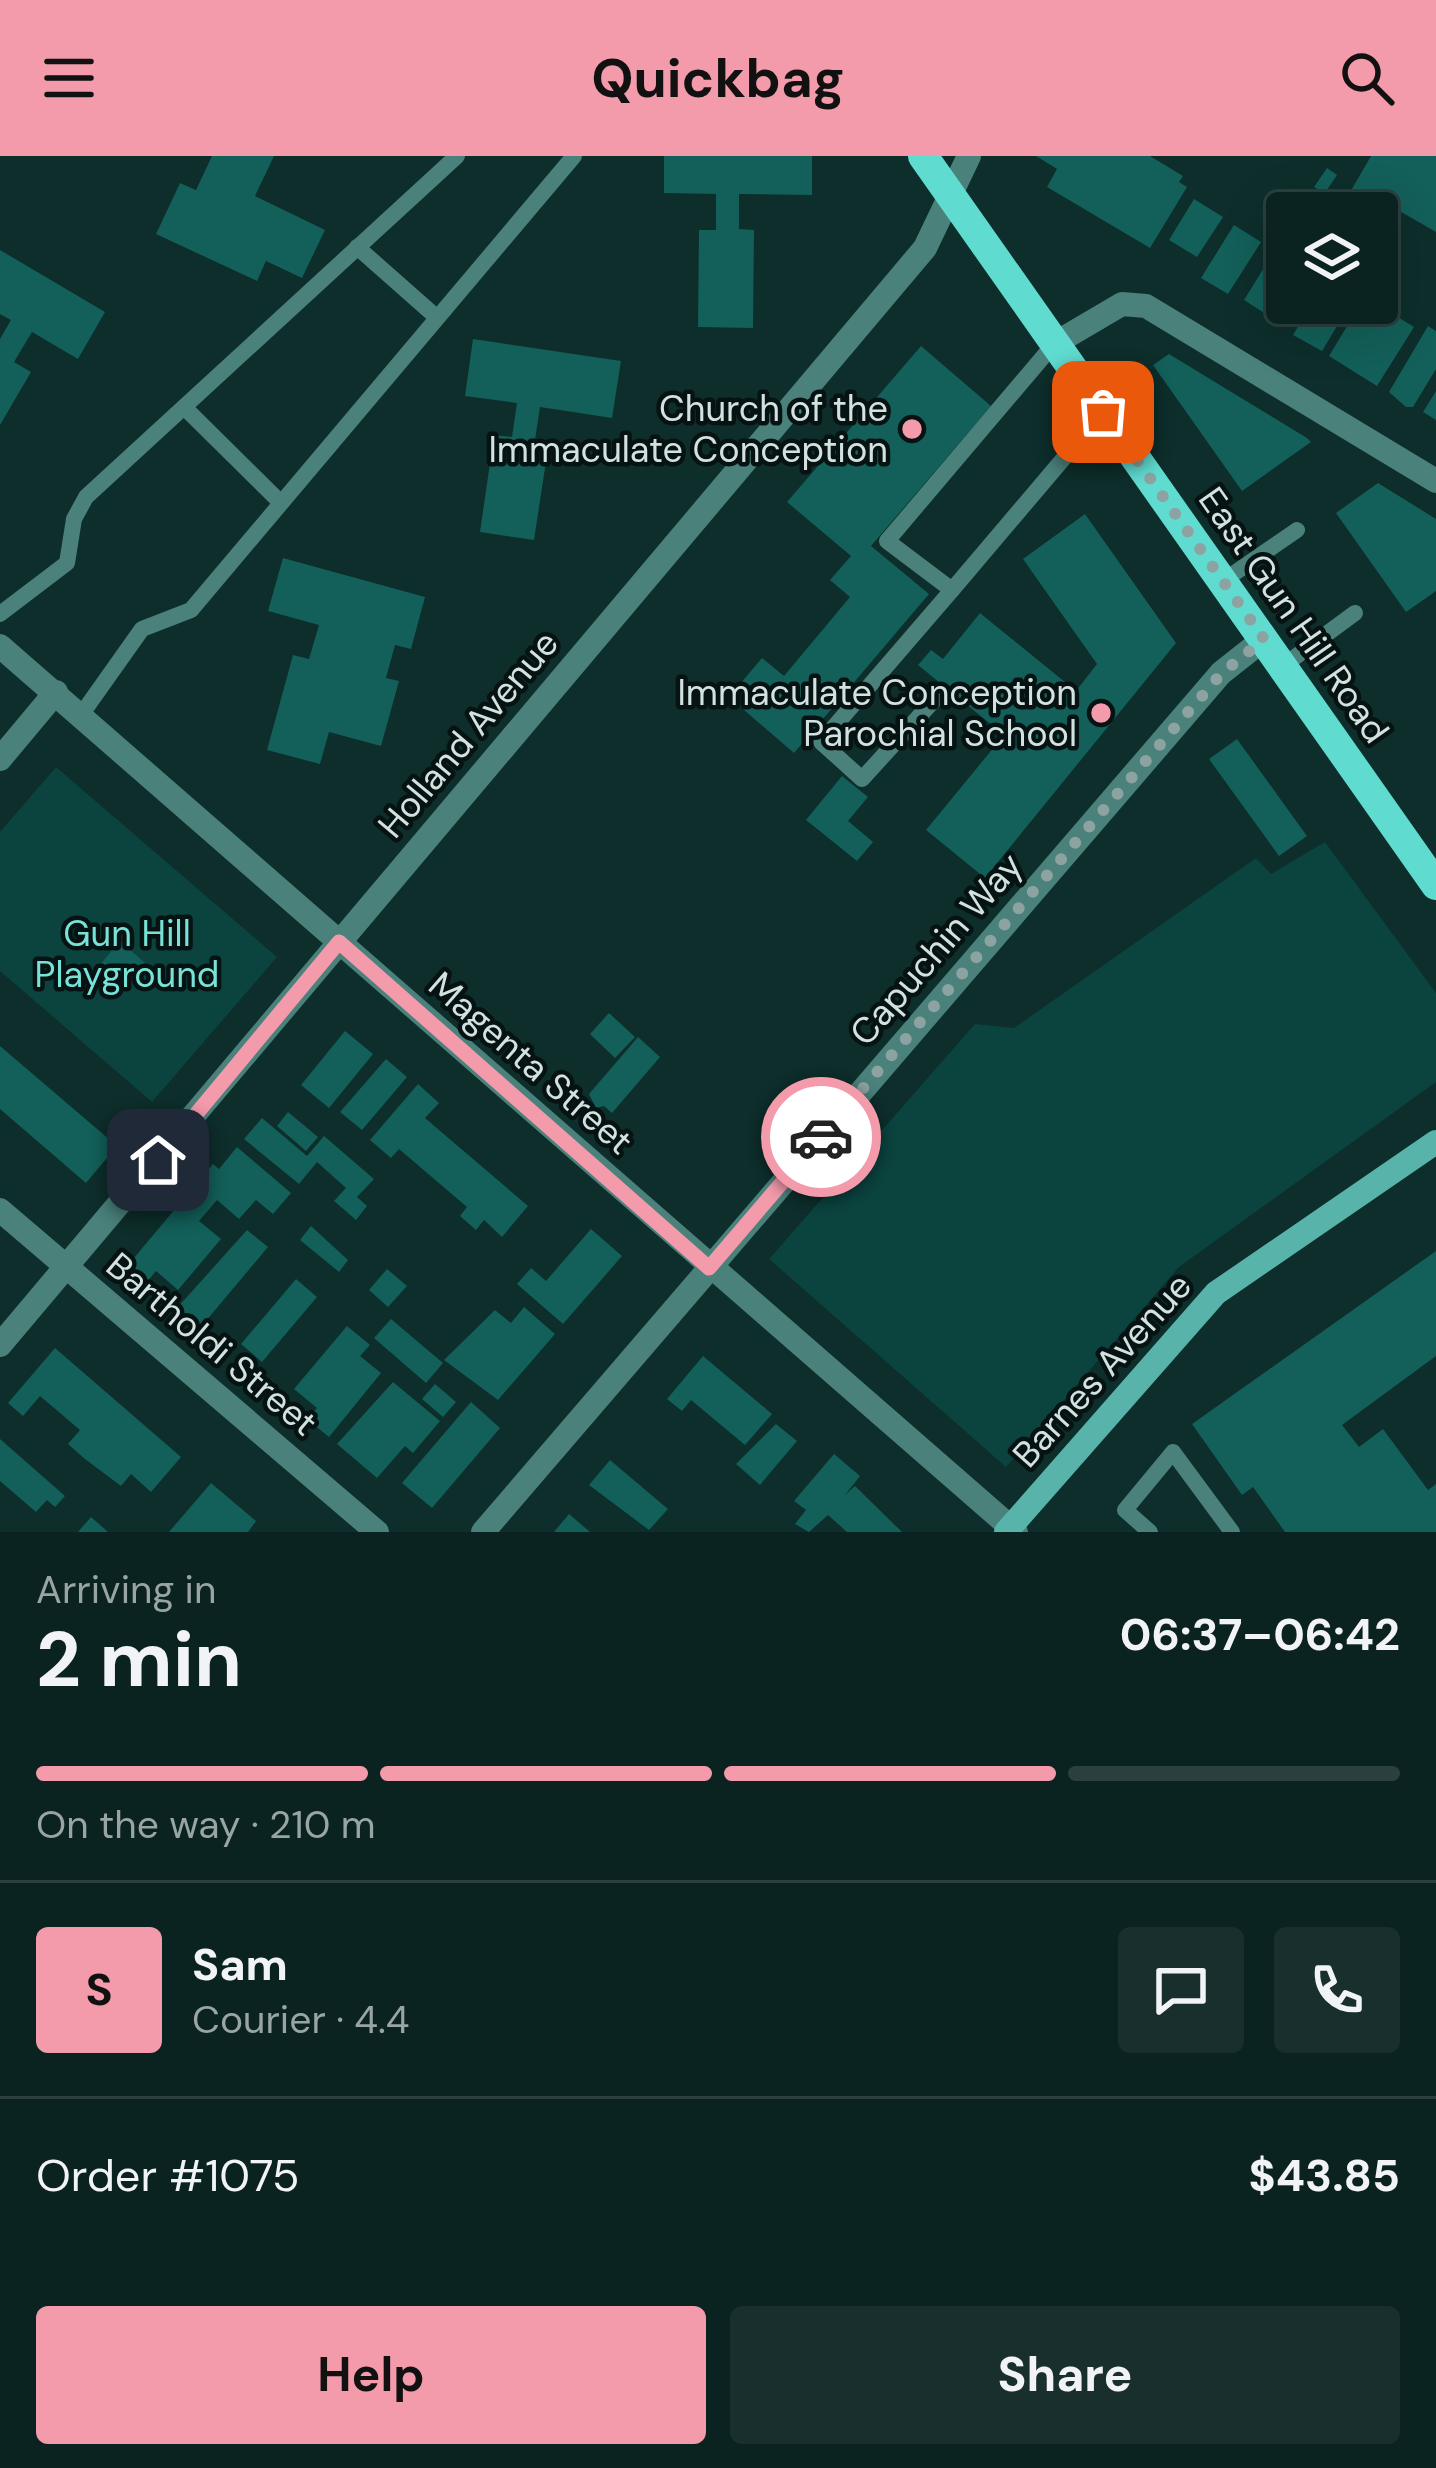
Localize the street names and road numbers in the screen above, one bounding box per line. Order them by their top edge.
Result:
street label: East Gun Hill Road [1188,478,1400,752]
street label: Holland Avenue [368,621,568,847]
street label: Capuchin Way [839,843,1033,1055]
street label: Magenta Street [419,961,643,1165]
street label: Bartholdi Street [97,1242,327,1446]
street label: Barnes Avenue [1002,1263,1202,1477]

